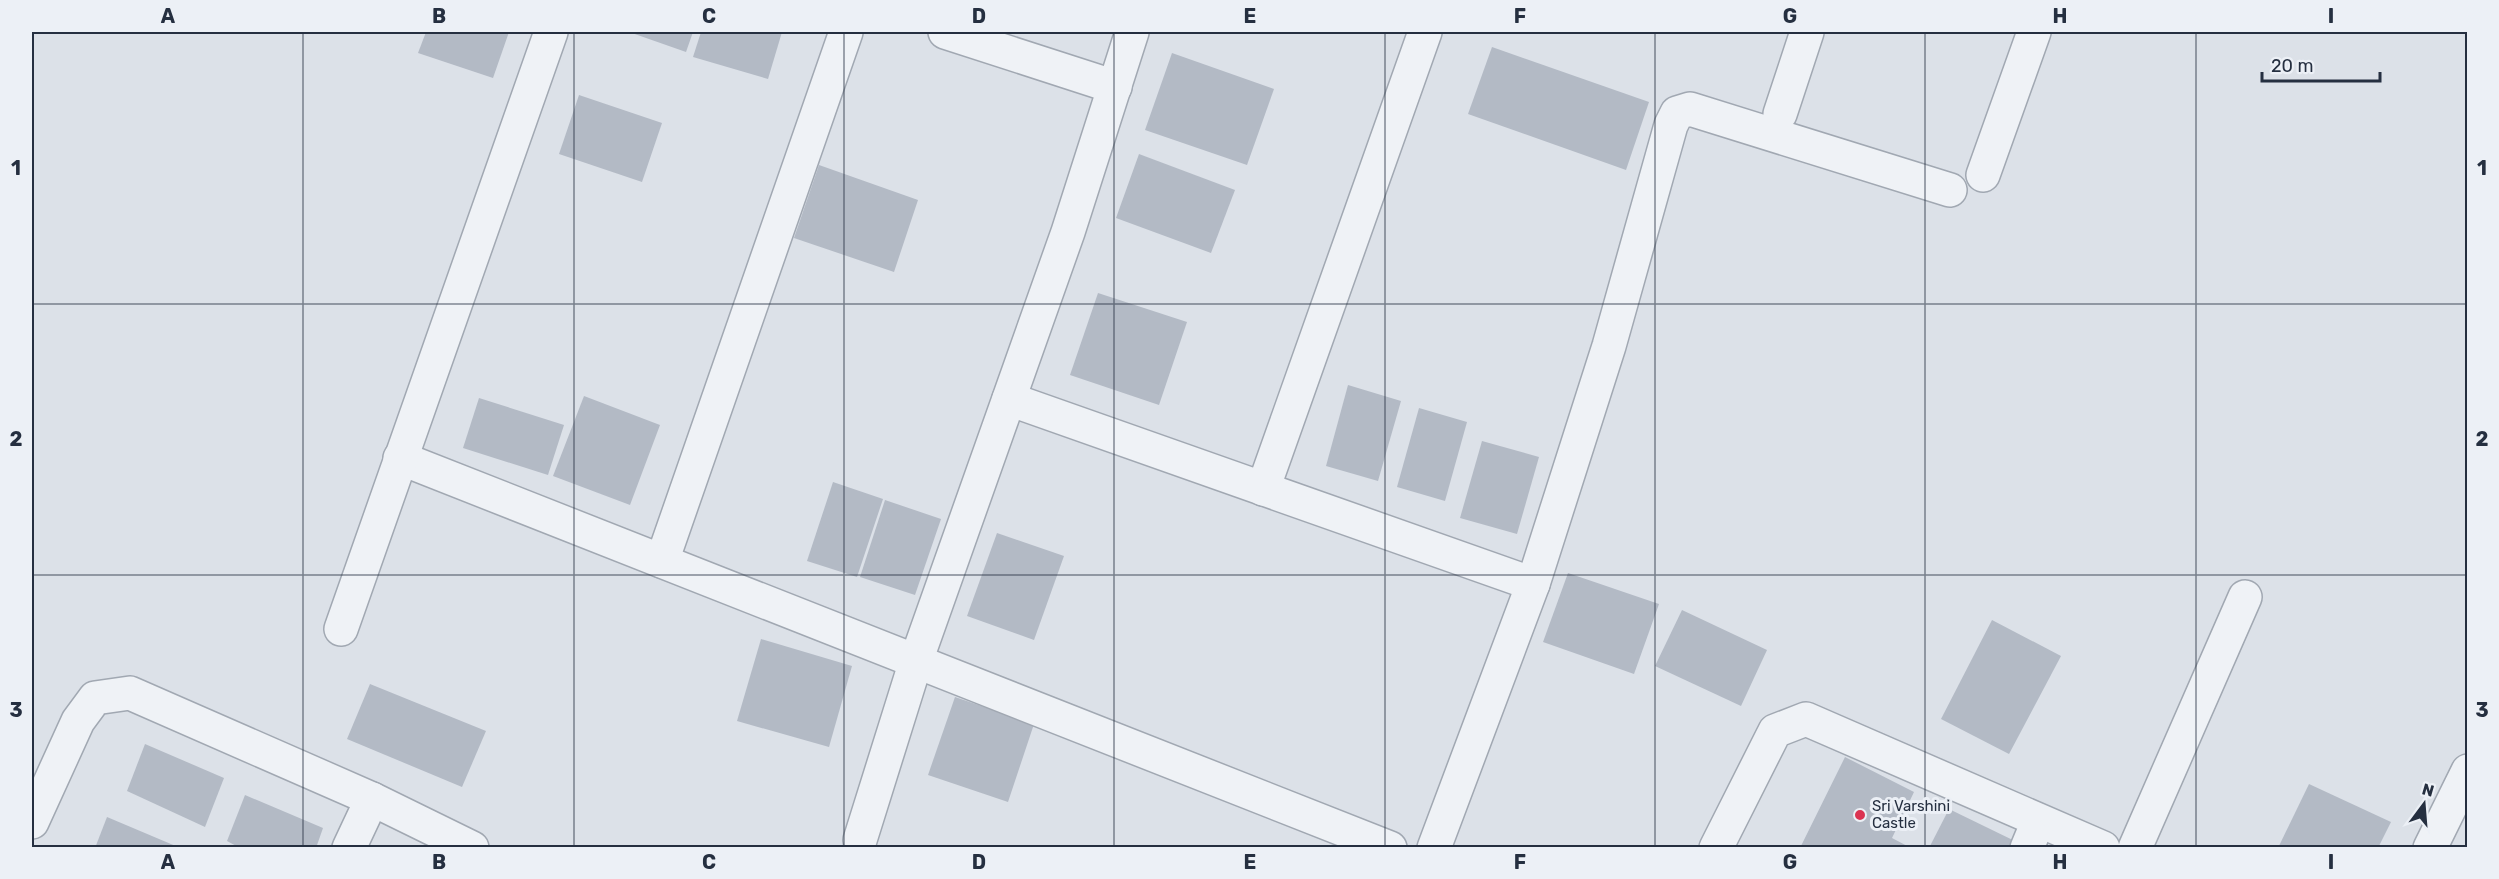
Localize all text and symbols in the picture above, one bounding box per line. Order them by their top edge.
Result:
text: A [161,4,176,28]
text: B [432,4,446,28]
text: C [702,4,716,28]
text: D [972,4,986,28]
text: E [1244,4,1256,28]
text: F [1514,4,1526,28]
text: G [1783,4,1797,28]
text: H [2053,4,2067,28]
text: I [2328,4,2334,28]
scale bar [2262,45,2380,83]
text: 20 m [2271,55,2313,77]
text: 1 [11,156,21,180]
text: 1 [2477,156,2487,180]
text: 2 [10,427,23,451]
text: 2 [2476,427,2489,451]
text: 3 [9,698,23,722]
text: 3 [2475,698,2489,722]
north arrow [2394,774,2454,834]
text: N [2420,779,2436,801]
place label: Sri Varshini Castle [1872,797,1950,832]
marker: Sri Varshini Castle [1853,808,1867,822]
text: A [161,850,176,874]
text: B [432,850,446,874]
text: C [702,850,716,874]
text: D [972,850,986,874]
text: E [1244,850,1256,874]
text: F [1514,850,1526,874]
text: G [1783,850,1797,874]
text: H [2053,850,2067,874]
text: I [2328,850,2334,874]

